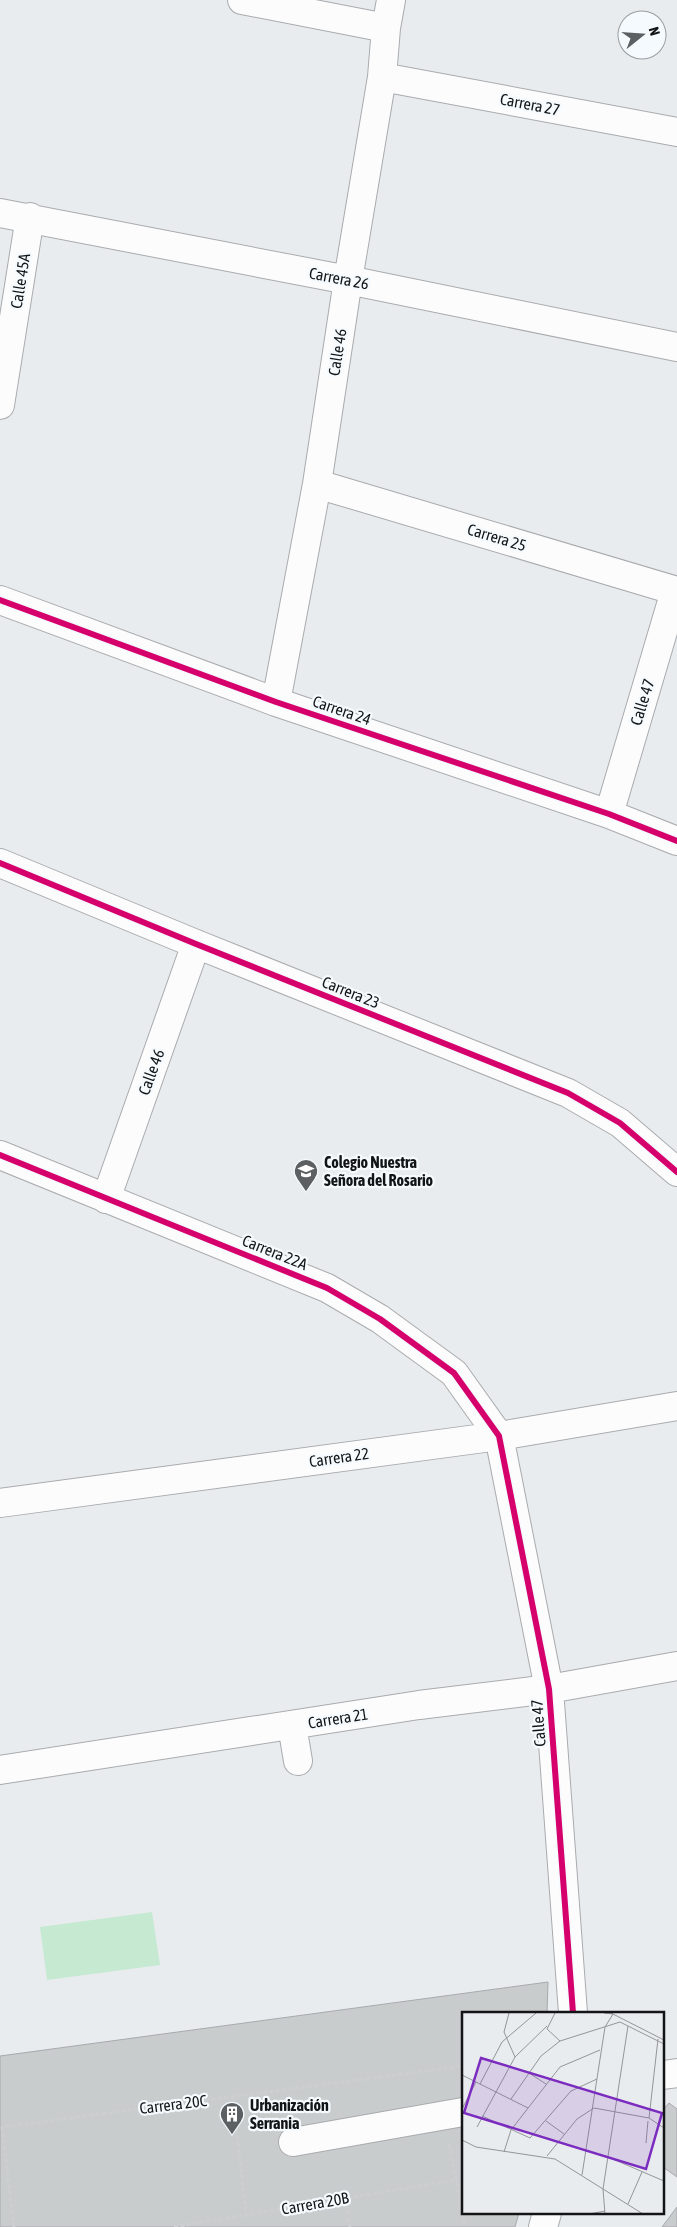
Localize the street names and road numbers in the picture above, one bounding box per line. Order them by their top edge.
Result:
street label: Carrera 27 [499,89,561,119]
street label: Calle 45A [7,252,33,310]
street label: Carrera 26 [308,263,370,293]
street label: Calle 46 [324,327,350,377]
street label: Carrera 25 [465,520,529,554]
street label: Calle 47 [626,677,658,727]
street label: Carrera 24 [311,692,373,728]
street label: Carrera 23 [320,972,382,1012]
street label: Calle 46 [134,1047,168,1097]
street label: Carrera 22A [240,1231,310,1273]
street label: Carrera 22 [308,1444,370,1470]
street label: Calle 47 [527,1699,549,1747]
street label: Carrera 21 [307,1704,369,1732]
street label: Carrera 20C [138,2091,208,2117]
street label: Carrera 20B [280,2188,350,2218]

